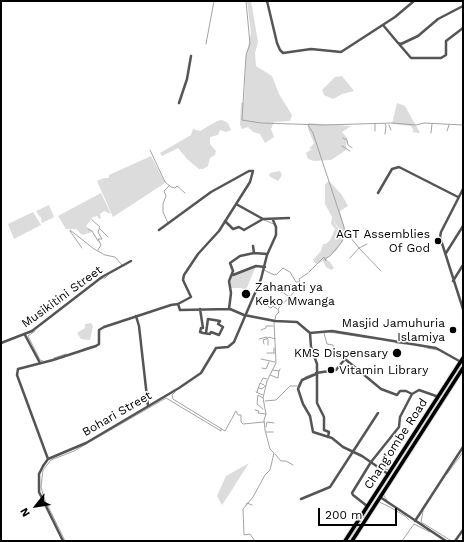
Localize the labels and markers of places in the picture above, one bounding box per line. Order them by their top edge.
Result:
place label: AGT Assemblies Of God [336,227,430,255]
marker: AGT Assemblies Of God [433,236,443,246]
place label: Zahanati ya Keko Mwanga [255,280,335,308]
marker: Zahanati ya Keko Mwanga [240,288,252,300]
place label: Masjid Jamuhuria Islamiya [342,316,445,344]
marker: Masjid Jamuhuria Islamiya [448,325,458,335]
place label: KMS Dispensary [294,346,388,360]
marker: KMS Dispensary [391,347,403,359]
place label: Vitamin Library [339,363,428,377]
marker: Vitamin Library [326,365,336,375]

